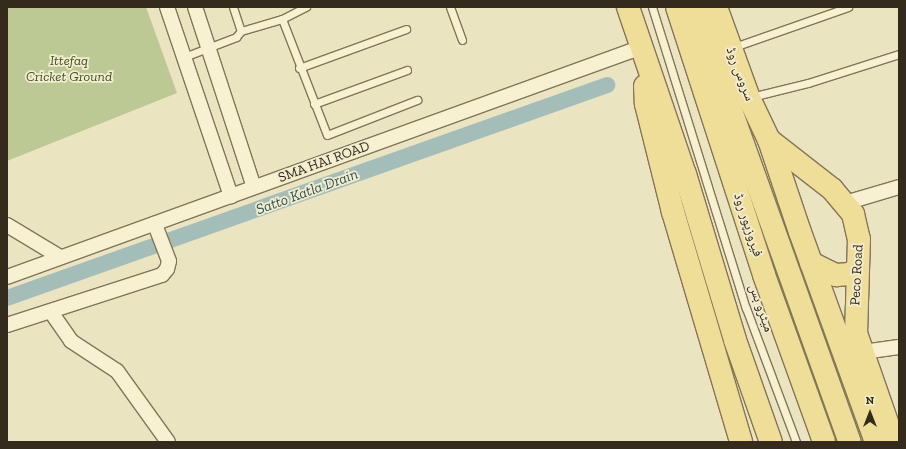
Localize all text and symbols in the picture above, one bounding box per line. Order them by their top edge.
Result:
street label: سروس روڈ [722,45,758,103]
park label: Ittefaq Cricket Ground [26,53,112,86]
street label: SMA HAI ROAD [276,138,372,186]
water label: Satto Katla Drain [254,165,360,219]
street label: فیروزپور روڈ [730,191,766,259]
street label: Peco Road [847,244,867,306]
street label: میٹرو بس [745,282,777,334]
north arrow [850,393,890,433]
text: N [866,394,874,407]

